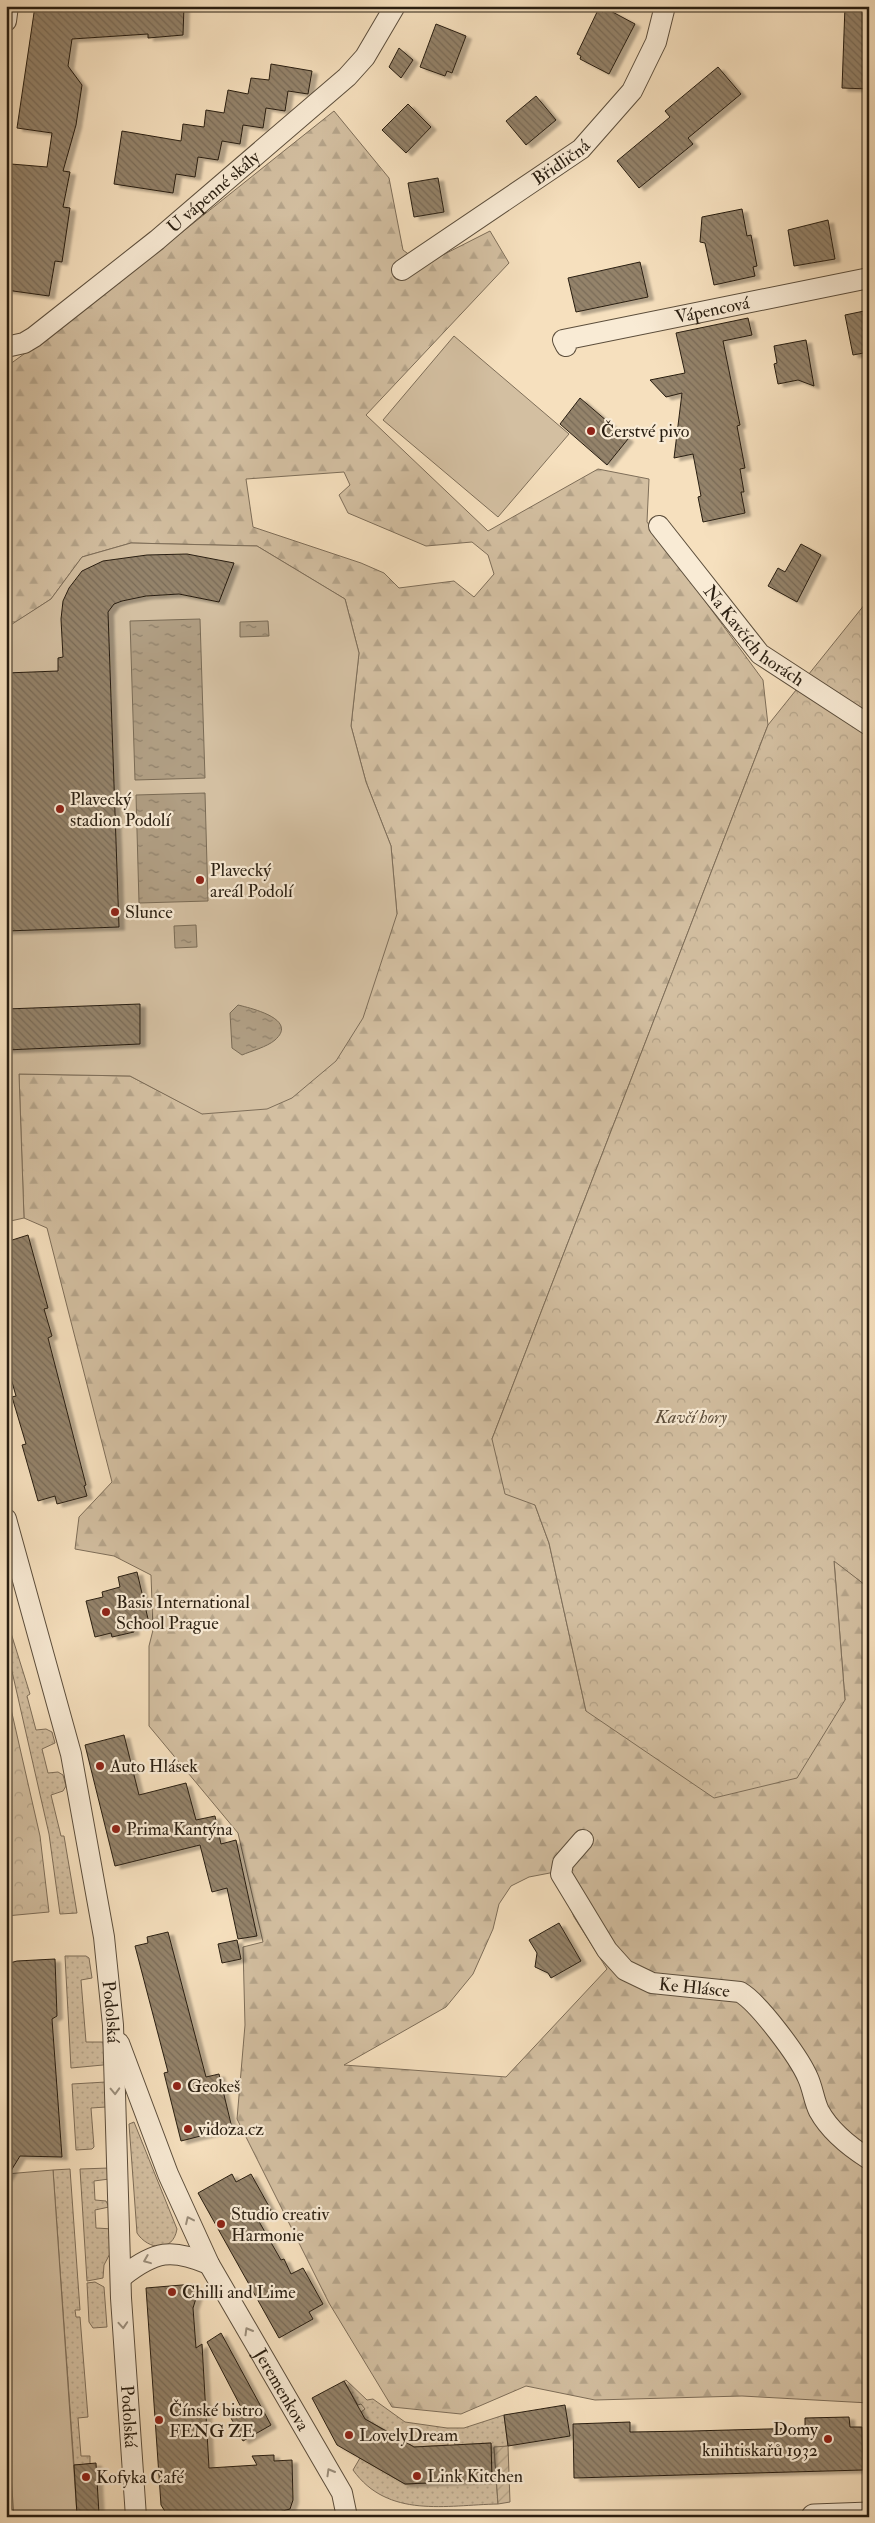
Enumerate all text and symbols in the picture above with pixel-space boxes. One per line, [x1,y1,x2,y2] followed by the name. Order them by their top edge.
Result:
[528,135,596,191] street label: Břidličná
[163,145,266,238] street label: U vápenné skály
[673,291,752,329] street label: Vápencová
[601,420,690,443] place label: Čerstvé pivo
[585,425,597,437] marker: Čerstvé pivo
[698,581,809,692] street label: Na Kavčích horách
[70,788,171,832] place label: Plavecký stadion Podolí
[54,803,66,815] marker: Plavecký stadion Podolí
[210,859,294,903] place label: Plavecký areál Podolí
[194,874,206,886] marker: Plavecký areál Podolí
[125,901,173,924] place label: Slunce
[109,906,121,918] marker: Slunce
[654,1406,728,1429] park label: Kavčí hory
[116,1591,250,1635] place label: Basis International School Prague
[100,1606,112,1618] marker: Basis International School Prague
[109,1755,198,1778] place label: Auto Hlásek
[94,1760,106,1772] marker: Auto Hlásek
[126,1818,233,1841] place label: Prima Kantýna
[110,1823,122,1835] marker: Prima Kantýna
[658,1973,732,2003] street label: Ke Hlásce
[97,1979,125,2044] street label: Podolská
[187,2075,240,2098] place label: Geokeš
[171,2080,183,2092] marker: Geokeš
[110,2087,121,2095] one-way arrow
[197,2118,264,2141] place label: vidoza.cz
[182,2123,194,2135] marker: vidoza.cz
[231,2203,330,2247] place label: Studio creativ Harmonie
[185,2216,195,2225] one-way arrow
[215,2218,227,2230] marker: Studio creativ Harmonie
[143,2254,152,2264] one-way arrow
[182,2281,296,2304] place label: Chilli and Lime
[166,2286,178,2298] marker: Chilli and Lime
[118,2321,129,2329] one-way arrow
[245,2328,255,2337] one-way arrow
[248,2344,315,2436] street label: Jeremenkova
[115,2384,142,2449] street label: Podolská
[169,2399,263,2443] place label: Čínské bistro FENG ZE
[153,2414,165,2426] marker: Čínské bistro FENG ZE
[702,2418,819,2462] place label: Domy knihtiskařů 1932
[359,2424,458,2447] place label: LovelyDream
[343,2429,355,2441] marker: LovelyDream
[822,2433,834,2445] marker: Domy knihtiskařů 1932
[427,2465,523,2488] place label: Link Kitchen
[96,2466,185,2489] place label: Kofyka Café
[326,2468,336,2477] one-way arrow
[411,2470,423,2482] marker: Link Kitchen
[80,2471,92,2483] marker: Kofyka Café

